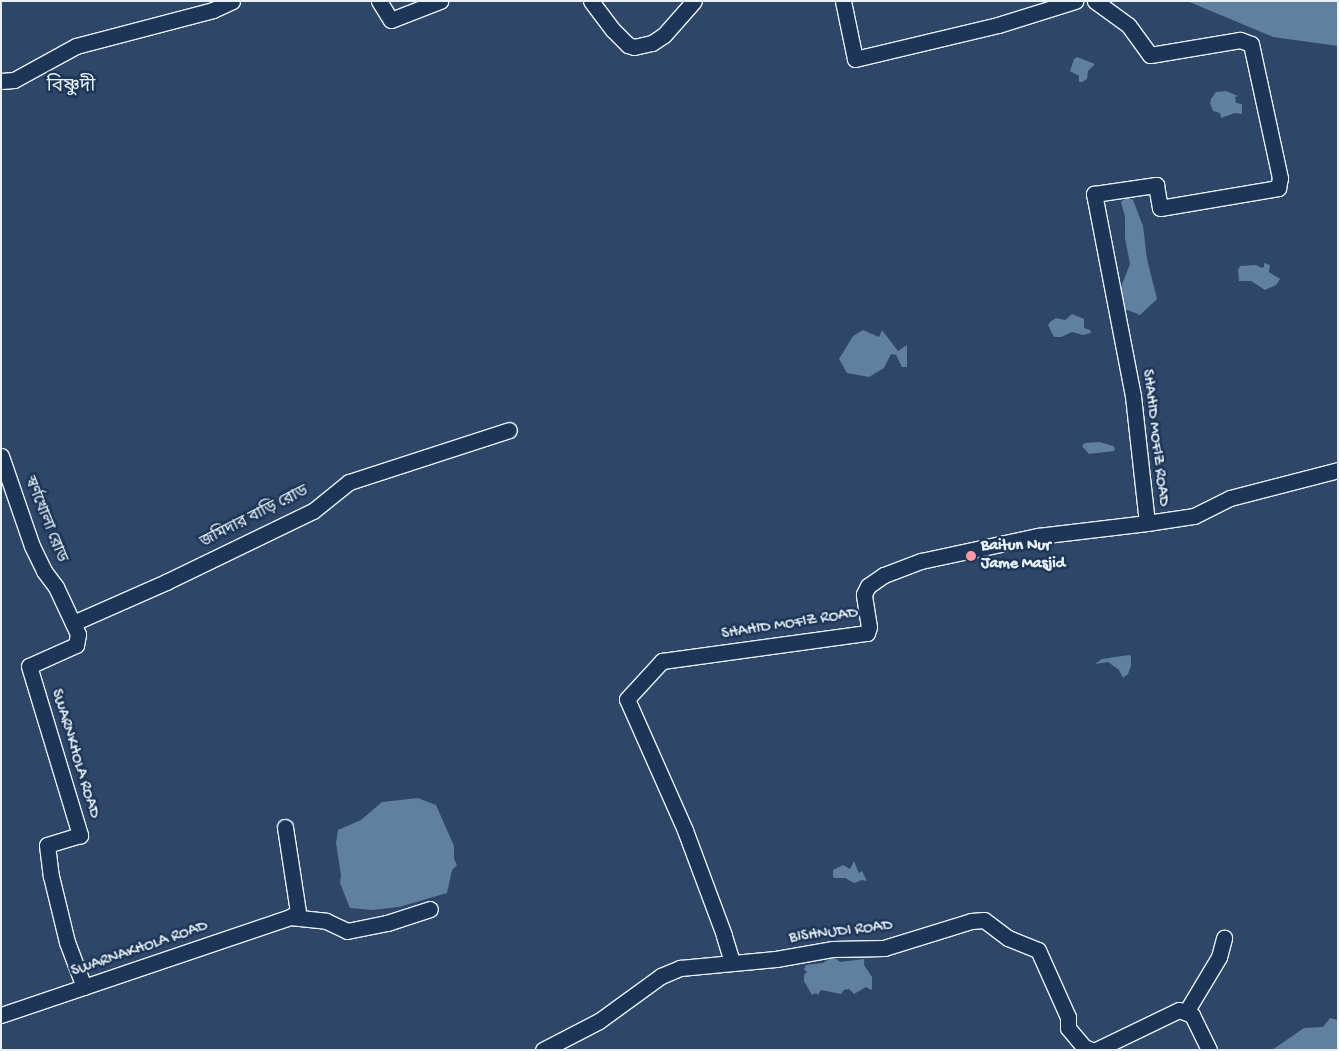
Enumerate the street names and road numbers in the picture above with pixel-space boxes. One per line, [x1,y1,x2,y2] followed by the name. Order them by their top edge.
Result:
[1136,368,1172,508] street label: SHAHID MOFIZ ROAD
[18,474,70,566] street label: স্বর্ণখোলা রোড
[198,483,312,553] street label: জমিদার বাড়ি রোড
[720,605,860,645] street label: SHAHID MOFIZ ROAD
[45,687,103,821] street label: SWARNKHOLA ROAD
[788,917,894,949] street label: BISHNUDI ROAD
[69,918,211,982] street label: SWARNAKHOLA ROAD

